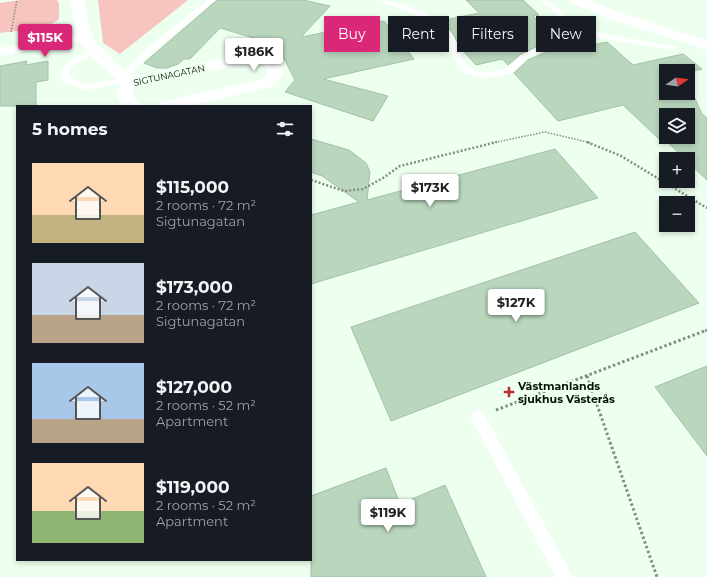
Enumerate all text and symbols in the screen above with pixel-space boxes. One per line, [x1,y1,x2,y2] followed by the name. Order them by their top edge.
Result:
[324,16,380,52] chip: Buy
[388,16,449,52] chip: Rent
[457,16,528,52] chip: Filters
[536,16,596,52] chip: New
[17,24,73,58] pin: $115K
[27,29,63,45] text: $115K
[226,38,282,72] pin: $186K
[234,43,274,59] text: $186K
[132,62,206,88] street label: SIGTUNAGATAN
[659,64,695,100] north arrow
[659,64,695,232] map controls
[659,108,695,144] button: layers
[274,118,296,140] icon: filters
[32,119,108,139] text: 5 homes
[659,152,695,188] button: +
[402,174,458,208] pin: $173K
[156,177,229,197] text: $115,000
[64,179,112,227] icon: home
[411,179,449,195] text: $173K
[659,196,695,232] button: −
[156,197,256,213] text: 2 rooms · 72 m²
[156,213,245,229] text: Sigtunagatan
[156,277,233,297] text: $173,000
[64,279,112,327] icon: home
[488,289,544,323] pin: $127K
[497,294,535,310] text: $127K
[156,297,256,313] text: 2 rooms · 72 m²
[156,313,245,329] text: Sigtunagatan
[156,377,232,397] text: $127,000
[64,379,112,427] icon: home
[517,379,615,406] place label: Västmanlands sjukhus Västerås
[503,386,515,398] marker: Västmanlands sjukhus Västerås
[156,397,256,413] text: 2 rooms · 52 m²
[156,413,228,429] text: Apartment
[156,477,229,497] text: $119,000
[64,479,112,527] icon: home
[156,497,256,513] text: 2 rooms · 52 m²
[360,499,416,533] pin: $119K
[370,504,406,520] text: $119K
[156,513,228,529] text: Apartment

